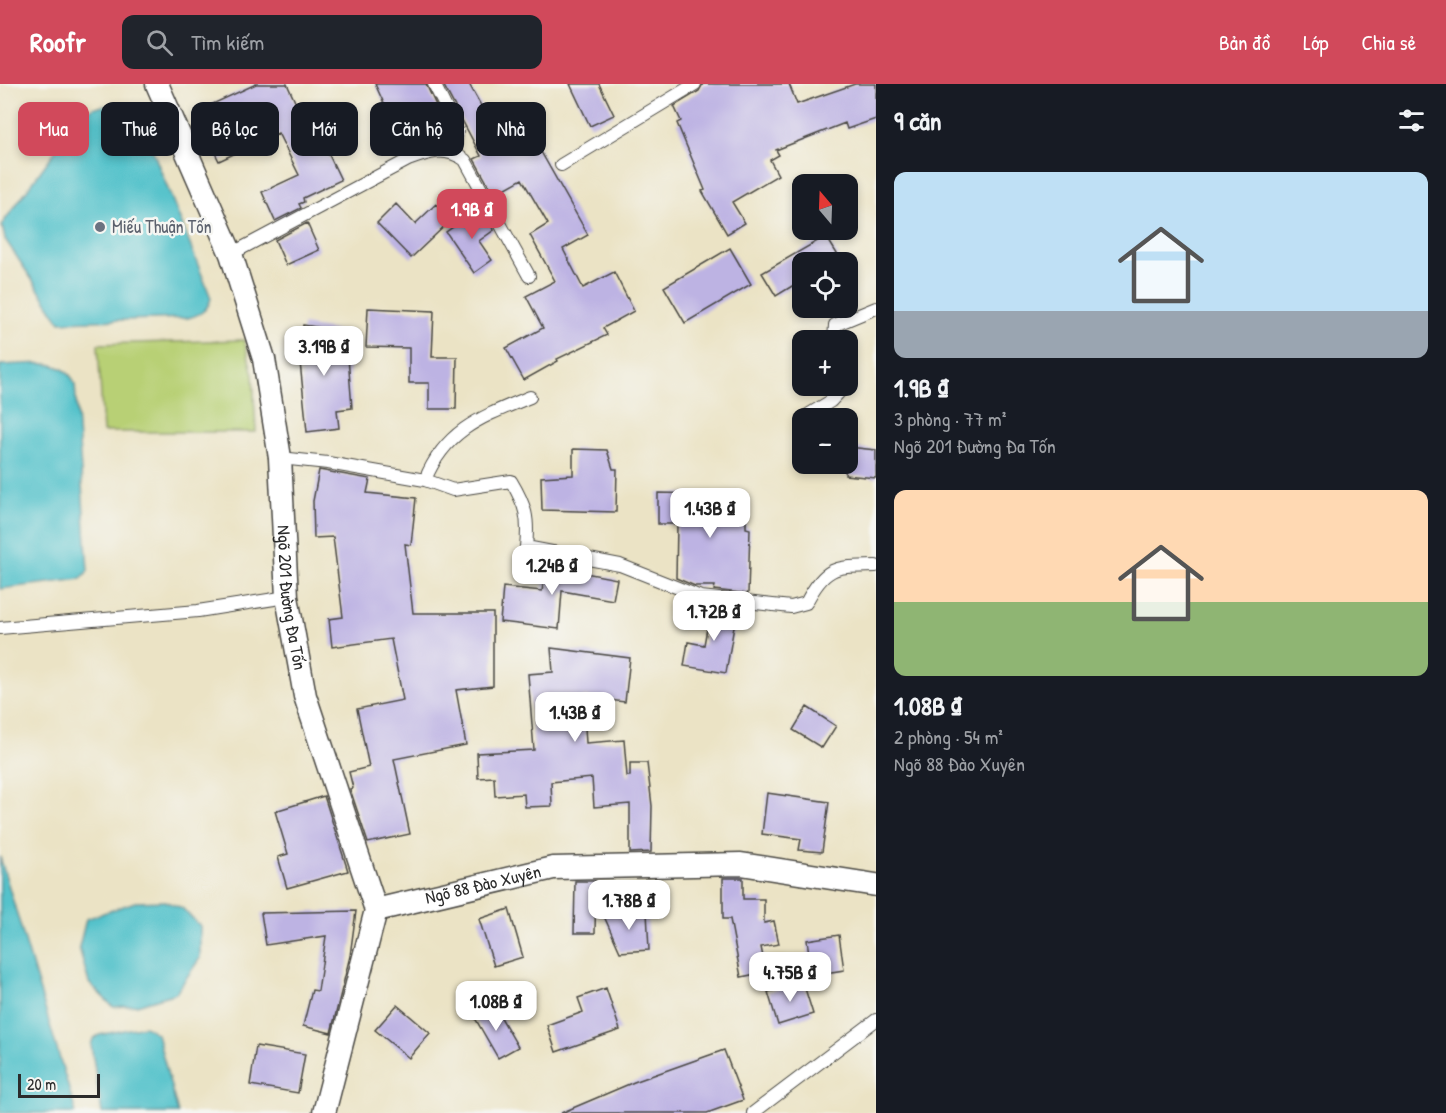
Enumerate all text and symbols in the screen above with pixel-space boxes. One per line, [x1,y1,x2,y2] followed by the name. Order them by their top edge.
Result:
[122,15,542,69] search box
[30,23,86,61] text: Roofr
[143,26,176,59] icon: search
[191,27,264,57] text: Tìm kiếm
[1219,28,1270,57] text: Bản đồ
[1303,28,1328,57] text: Lớp
[1361,28,1416,57] text: Chia sẻ
[18,102,89,156] chip: Mua
[101,102,179,156] chip: Thuê
[191,102,279,156] chip: Bộ lọc
[291,102,358,156] chip: Mới
[370,102,464,156] chip: Căn hộ
[476,102,546,156] chip: Nhà
[894,103,942,138] text: 9 căn
[1395,104,1428,137] icon: filters
[792,174,858,240] north arrow
[792,174,858,474] map controls
[423,189,521,240] pin: 1.9B ₫
[451,195,493,222] text: 1.9B ₫
[1107,211,1215,319] icon: home
[112,214,212,239] place label: Miếu Thuận Tốn
[93,220,107,234] marker: Miếu Thuận Tốn
[792,252,858,318] button: locate
[269,326,379,377] pin: 3.19B ₫
[792,330,858,396] button: +
[298,332,350,359] text: 3.19B ₫
[894,370,949,405] text: 1.9B ₫
[894,405,1006,432] text: 3 phòng · 77 m²
[792,408,858,474] button: −
[894,432,1056,459] text: Ngõ 201 Đường Đa Tốn
[655,488,765,539] pin: 1.43B ₫
[684,494,736,521] text: 1.43B ₫
[271,525,313,672] street label: Ngõ 201 Đường Đa Tốn
[1107,529,1215,637] icon: home
[497,545,607,596] pin: 1.24B ₫
[526,551,578,578] text: 1.24B ₫
[659,591,769,642] pin: 1.72B ₫
[687,597,741,624] text: 1.72B ₫
[894,688,963,723] text: 1.08B ₫
[520,692,630,743] pin: 1.43B ₫
[549,698,601,725] text: 1.43B ₫
[894,723,1003,750] text: 2 phòng · 54 m²
[894,750,1025,777] text: Ngõ 88 Đào Xuyên
[423,858,543,910] street label: Ngõ 88 Đào Xuyên
[574,880,684,931] pin: 1.78B ₫
[602,886,656,913] text: 1.78B ₫
[735,952,845,1003] pin: 4.75B ₫
[763,958,817,985] text: 4.75B ₫
[441,981,551,1032] pin: 1.08B ₫
[470,987,522,1014] text: 1.08B ₫
[18,1071,100,1098] scale bar
[27,1073,56,1095] text: 20 m

